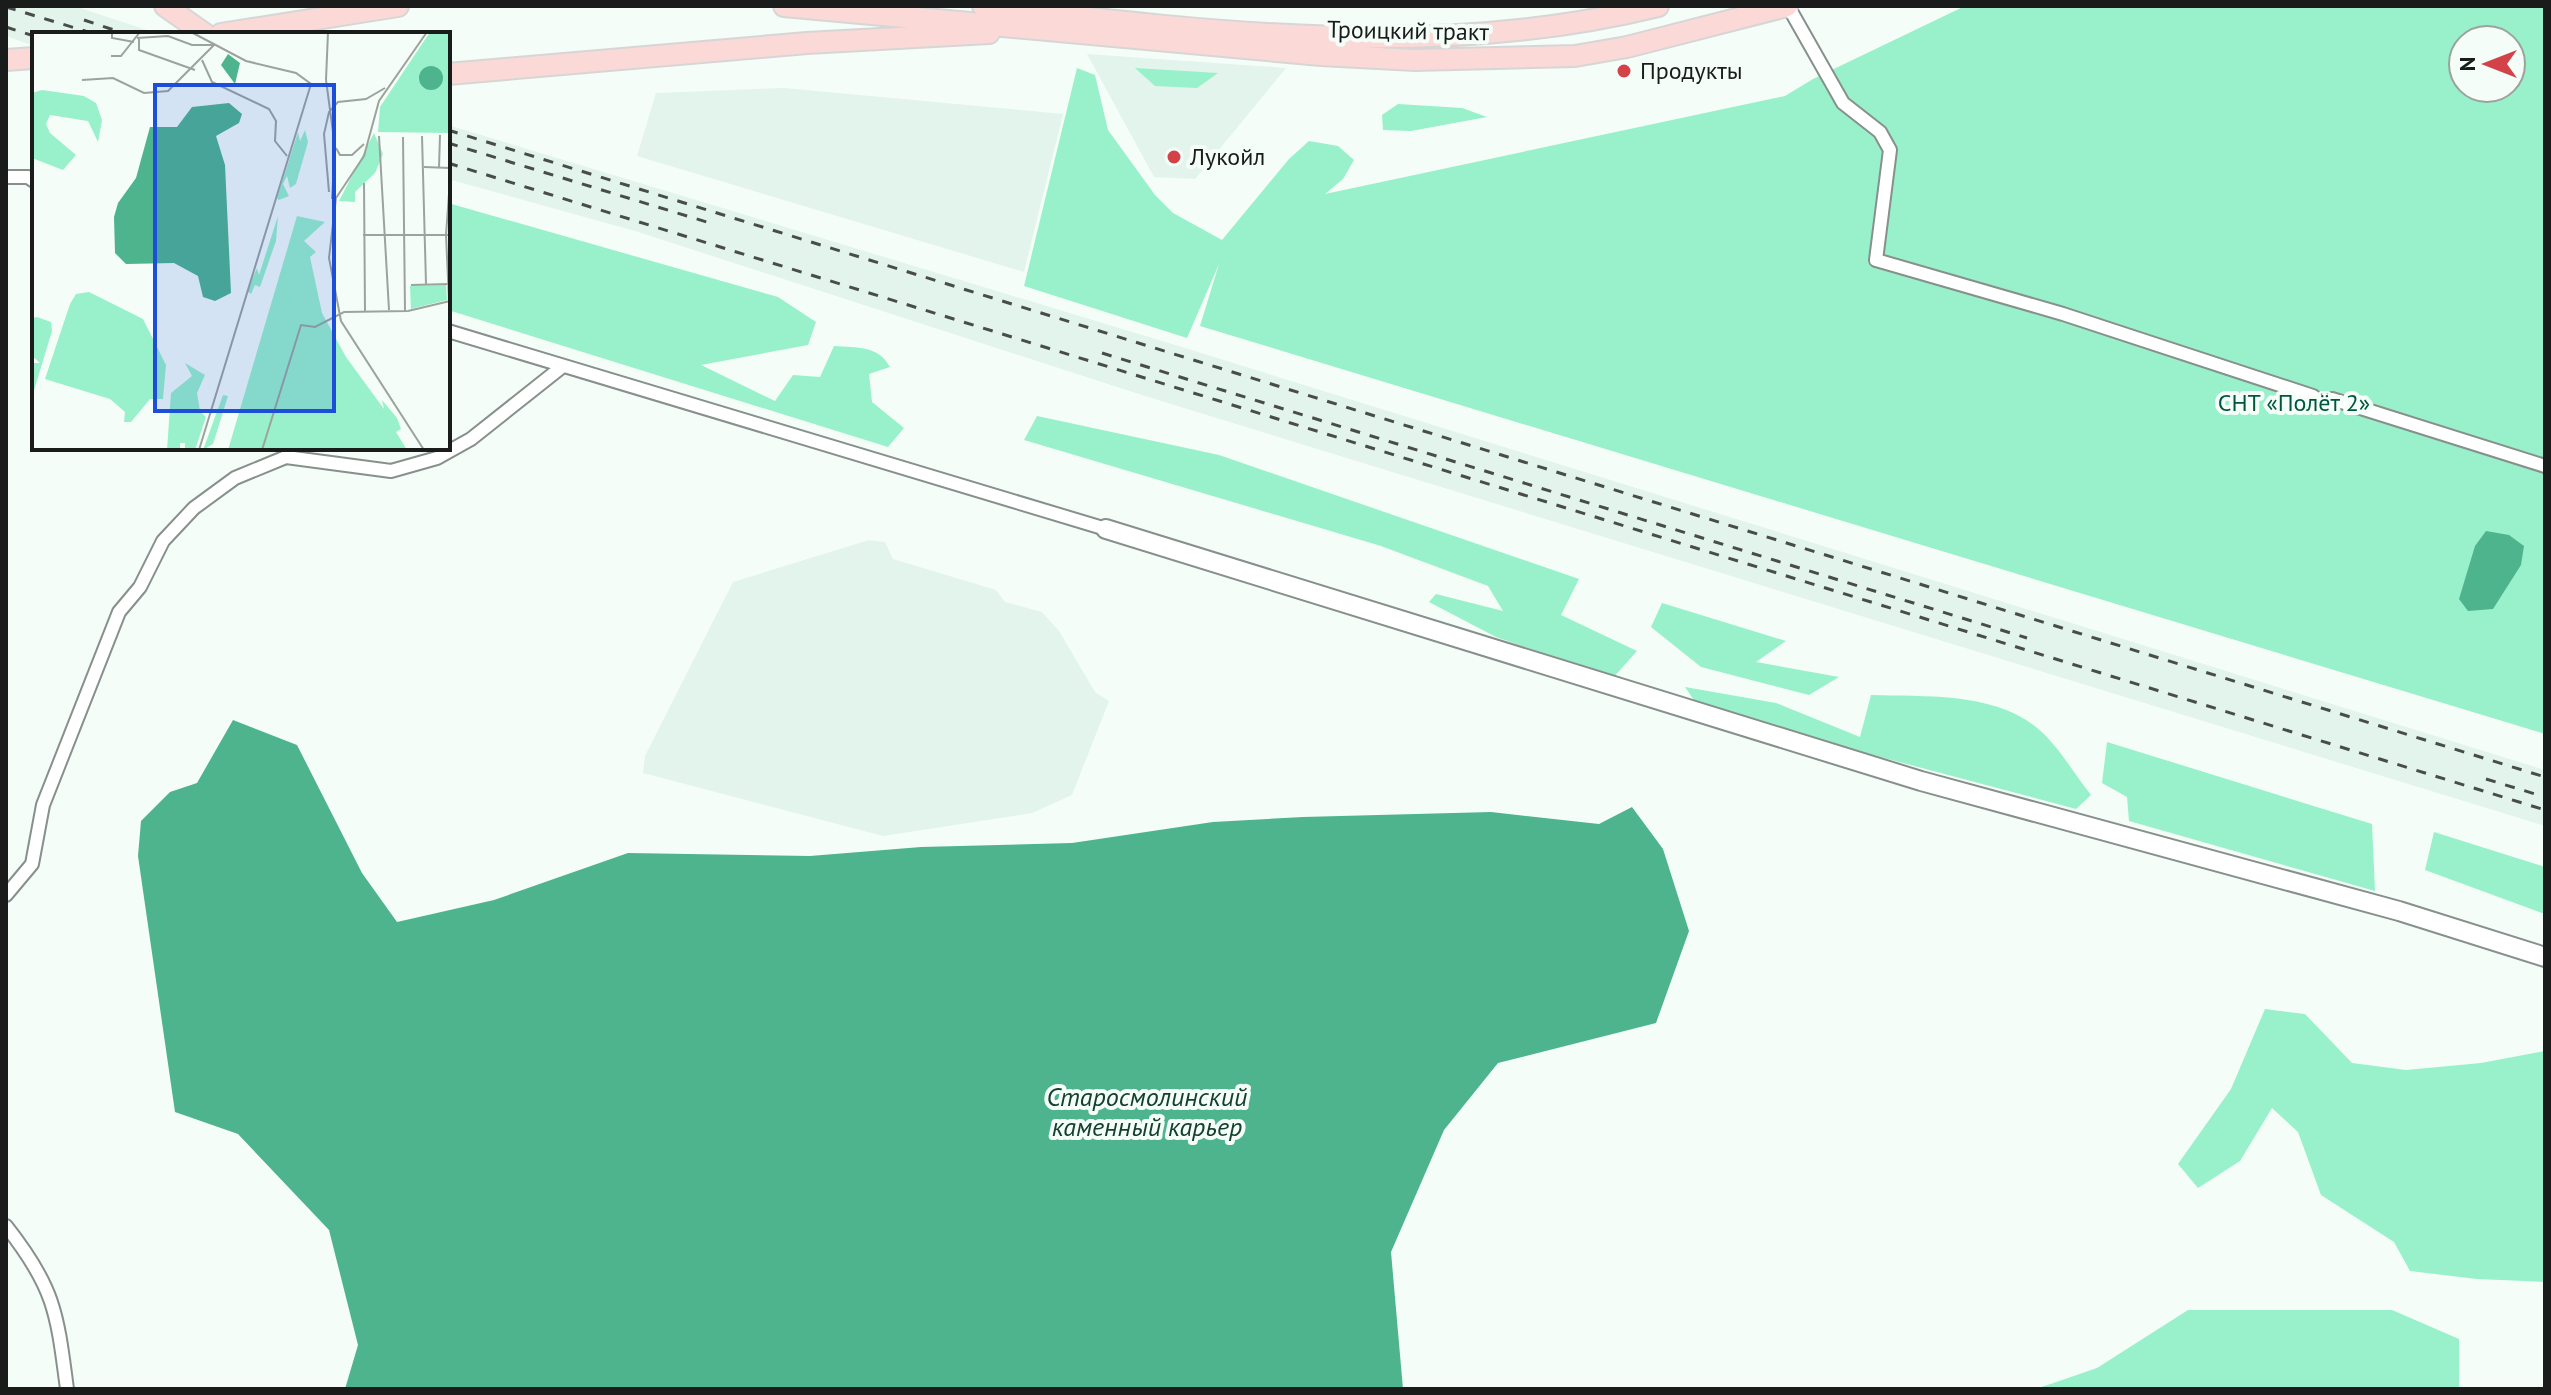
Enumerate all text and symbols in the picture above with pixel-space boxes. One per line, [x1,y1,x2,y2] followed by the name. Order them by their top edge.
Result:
[1327,14,1490,47] street label: Троицкий тракт
[2447,24,2527,104] north arrow
[32,32,450,450] inset map
[1640,55,1743,86] place label: Продукты
[2453,57,2481,71] text: N
[1615,62,1633,80] marker: Продукты
[1189,141,1265,172] place label: Лукойл
[1165,148,1183,166] marker: Лукойл
[2218,387,2370,418] park label: СНТ «Полёт 2»
[1047,1080,1247,1143] water label: Старосмолинский каменный карьер

